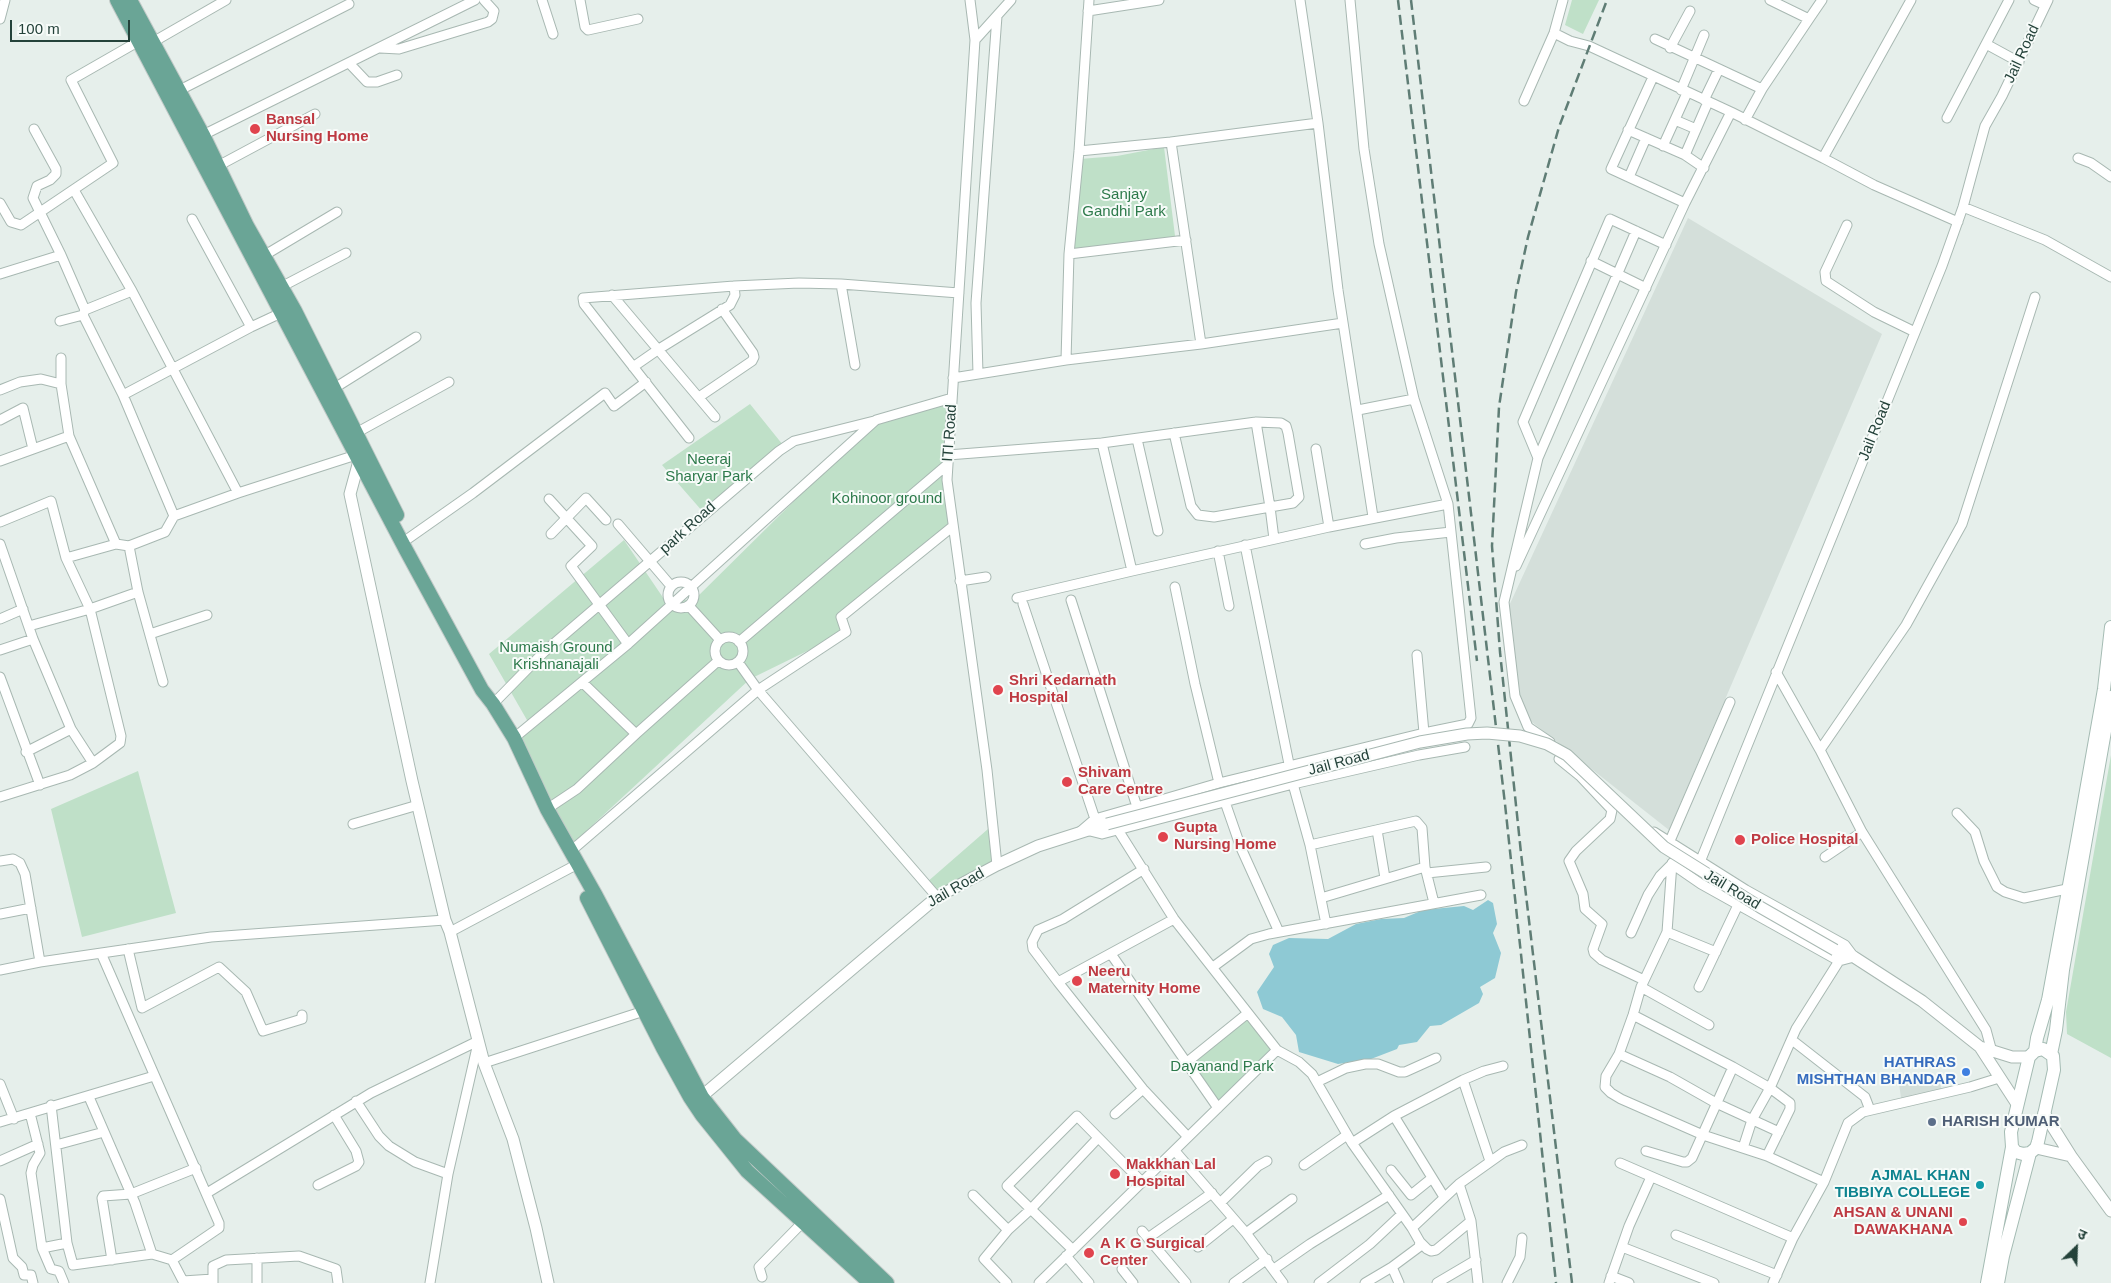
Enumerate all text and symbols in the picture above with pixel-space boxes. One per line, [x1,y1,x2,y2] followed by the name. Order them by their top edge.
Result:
[12,10,132,42] scale bar
[18,20,60,37] text: 100 m
[2001,22,2043,86] street label: Jail Road
[266,111,369,146] place label: Bansal Nursing Home
[248,122,262,136] marker: Bansal Nursing Home
[1082,186,1166,221] park label: Sanjay Gandhi Park
[1855,399,1895,463] street label: Jail Road
[939,404,961,462] street label: ITI Road
[665,451,753,486] park label: Neeraj Sharyar Park
[832,490,942,508] park label: Kohinoor ground
[656,498,720,558] street label: park Road
[499,639,613,674] park label: Numaish Ground Krishnanajali
[1009,672,1117,707] place label: Shri Kedarnath Hospital
[991,683,1005,697] marker: Shri Kedarnath Hospital
[1306,746,1372,780] street label: Jail Road
[1078,764,1163,799] place label: Shivam Care Centre
[1060,775,1074,789] marker: Shivam Care Centre
[1174,819,1277,854] place label: Gupta Nursing Home
[1156,830,1170,844] marker: Gupta Nursing Home
[1751,831,1859,849] place label: Police Hospital
[1733,833,1747,847] marker: Police Hospital
[924,865,988,911] street label: Jail Road
[1701,866,1763,914] street label: Jail Road
[1088,963,1201,998] place label: Neeru Maternity Home
[1070,974,1084,988] marker: Neeru Maternity Home
[1797,1054,1956,1089] place label: HATHRAS MISHTHAN BHANDAR
[1170,1058,1274,1076] park label: Dayanand Park
[1960,1066,1972,1078] marker: HATHRAS MISHTHAN BHANDAR
[1942,1113,2059,1131] place label: HARISH KUMAR
[1926,1116,1938,1128] marker: HARISH KUMAR
[1126,1156,1216,1191] place label: Makkhan Lal Hospital
[1108,1167,1122,1181] marker: Makkhan Lal Hospital
[1835,1167,1970,1202] place label: AJMAL KHAN TIBBIYA COLLEGE
[1974,1179,1986,1191] marker: AJMAL KHAN TIBBIYA COLLEGE
[1833,1204,1953,1239] place label: AHSAN & UNANI DAWAKHANA
[1957,1216,1969,1228] marker: AHSAN & UNANI DAWAKHANA
[2051,1223,2101,1273] north arrow
[2075,1225,2089,1243] text: उ
[1100,1235,1205,1270] place label: A K G Surgical Center
[1082,1246,1096,1260] marker: A K G Surgical Center

